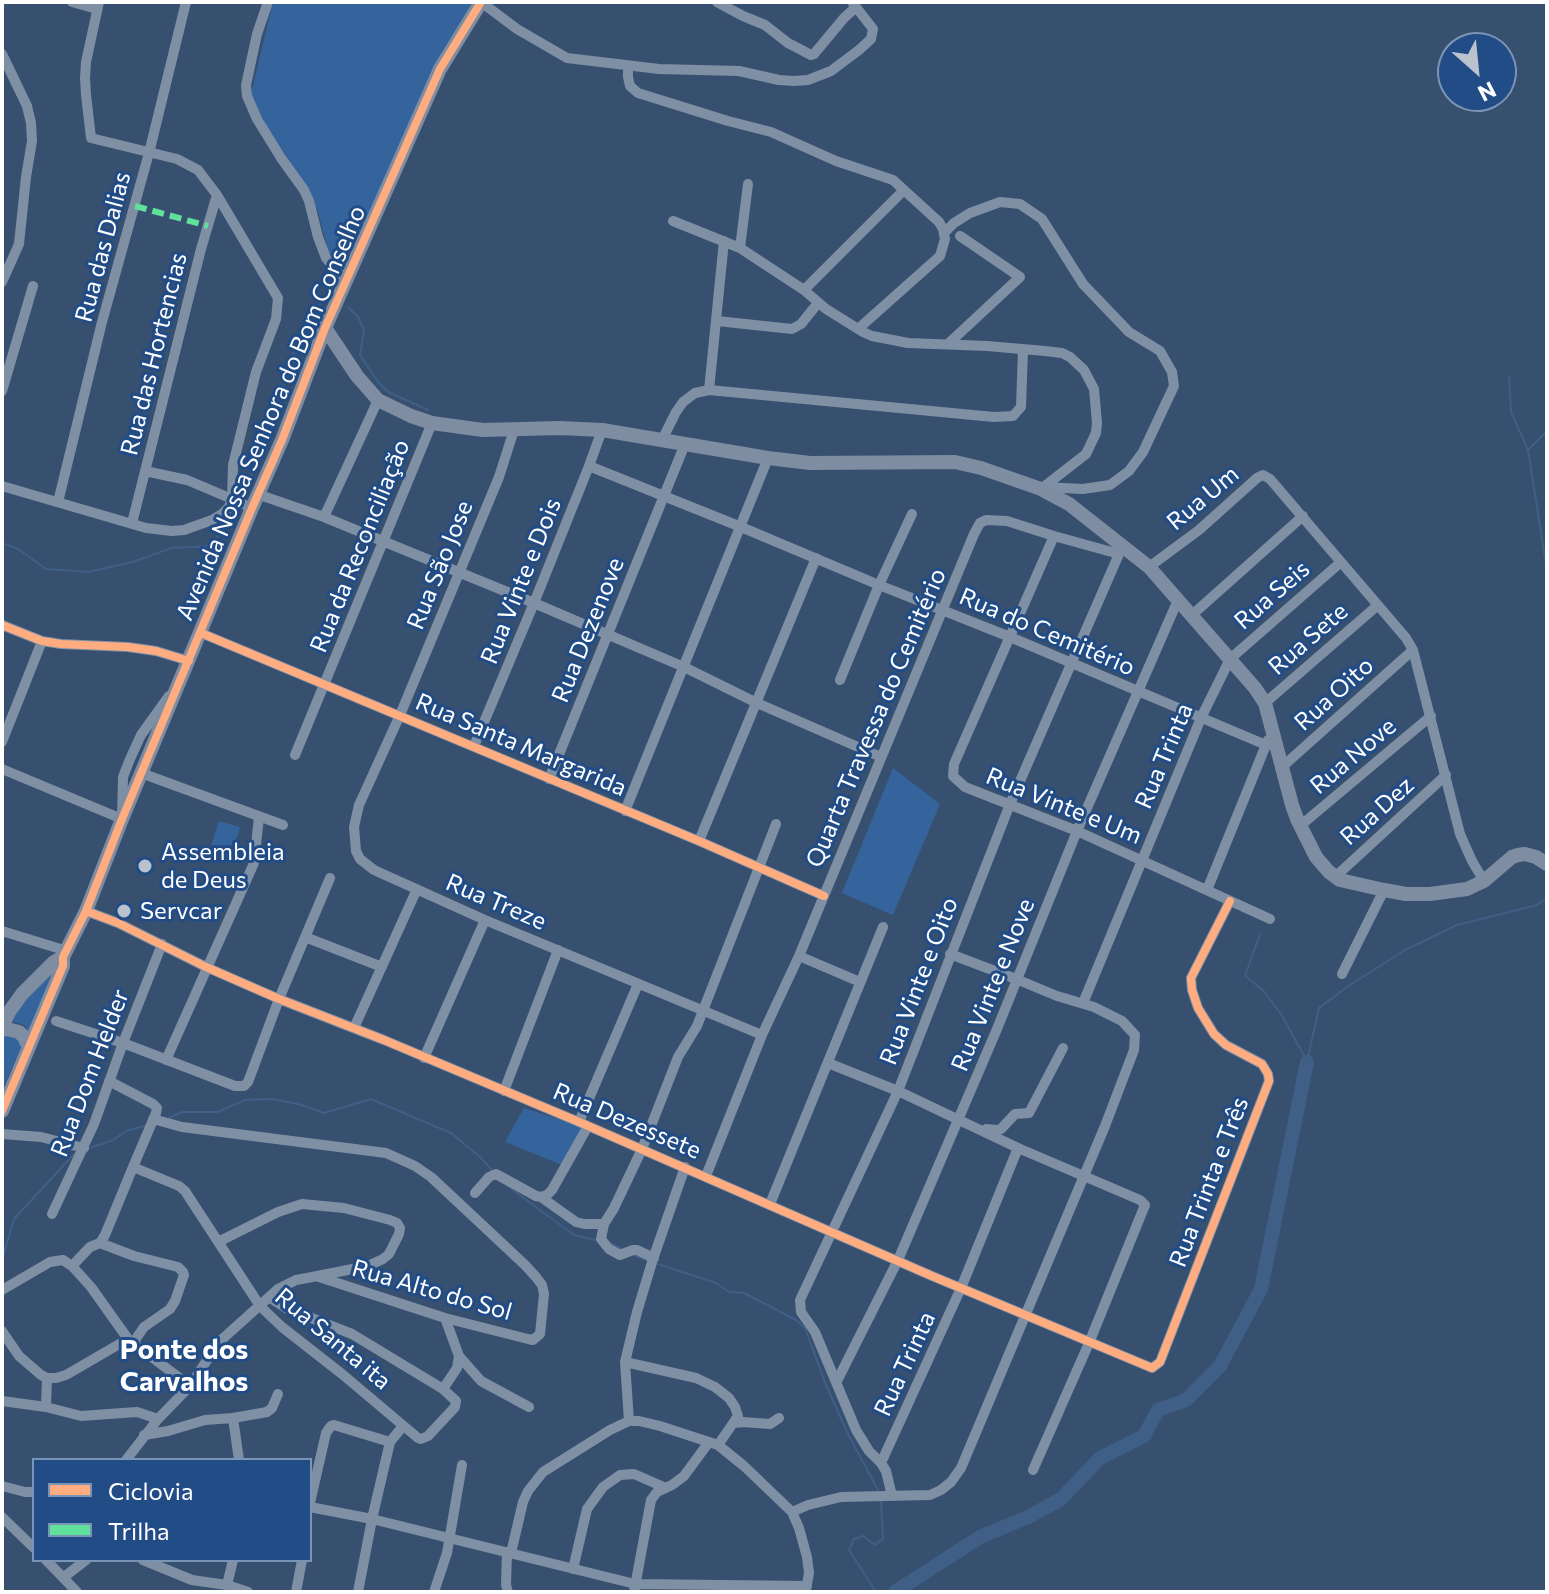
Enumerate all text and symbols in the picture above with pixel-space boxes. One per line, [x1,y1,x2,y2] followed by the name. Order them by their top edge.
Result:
[1437,32,1517,112] north arrow
[1474,76,1501,108] text: N
[69,169,137,325] street label: Rua das Dalias
[170,201,372,625] street label: Avenida Nossa Senhora do Bom Conselho
[115,250,193,458] street label: Rua das Hortencias
[304,435,416,657] street label: Rua da Reconciliação
[1161,460,1245,536] street label: Rua Um
[475,494,567,668] street label: Rua Vinte e Dois
[401,496,479,634] street label: Rua São Jose
[546,553,630,707] street label: Rua Dezenove
[1228,555,1316,635] street label: Rua Seis
[800,564,952,872] street label: Quarta Travessa do Cemitério
[955,582,1139,682] street label: Rua do Cemitério
[1263,597,1353,681] street label: Rua Sete
[1289,651,1379,737] street label: Rua Oito
[411,688,631,802] street label: Rua Santa Margarida
[1129,699,1199,813] street label: Rua Trinta
[1304,712,1402,800] street label: Rua Nove
[982,762,1146,850] street label: Rua Vinte e Um
[1334,771,1420,851] street label: Rua Dez
[161,838,285,894] place label: Assembleia de Deus
[136,857,154,875] marker: Assembleia de Deus
[441,868,551,936] street label: Rua Treze
[874,893,964,1069] street label: Rua Vinte e Oito
[945,894,1041,1076] street label: Rua Vinte e Nove
[140,897,222,925] place label: Servcar
[115,902,133,920] marker: Servcar
[45,985,135,1161] street label: Rua Dom Helder
[549,1077,705,1165] street label: Rua Dezessete
[1163,1093,1255,1271] street label: Rua Trinta e Três
[349,1253,515,1327] street label: Rua Alto do Sol
[269,1282,397,1396] street label: Rua Santa ita
[868,1307,942,1421] street label: Rua Trinta
[120,1333,248,1399] district label: Ponte dos Carvalhos
[32,1458,312,1562] legend
[108,1476,194,1505] text: Ciclovia
[108,1516,170,1545] text: Trilha

